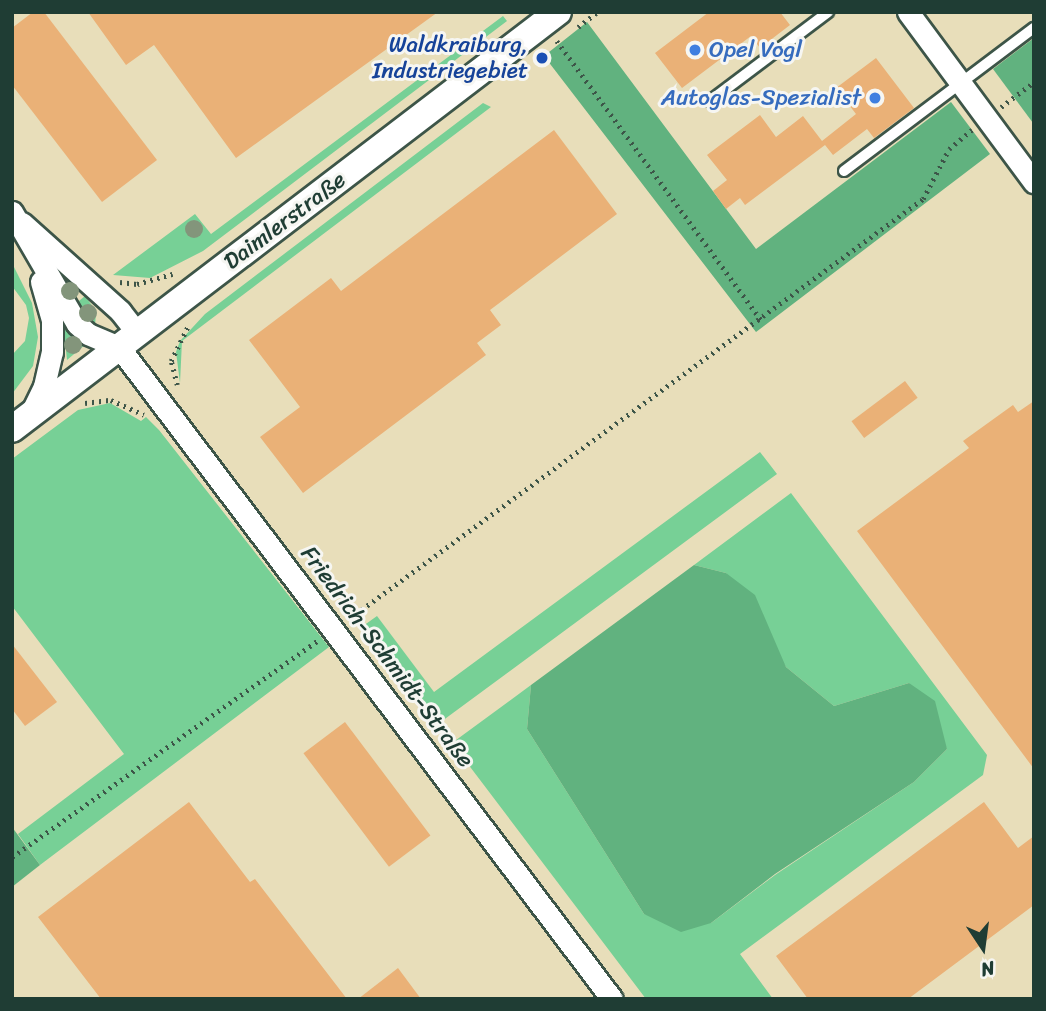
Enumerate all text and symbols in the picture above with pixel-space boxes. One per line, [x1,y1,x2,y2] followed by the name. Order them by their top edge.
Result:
[372,31,528,85] place label: Waldkraiburg, Industriegebiet
[709,36,802,64] place label: Opel Vogl
[687,42,703,58] marker: Opel Vogl
[534,50,550,66] marker: Waldkraiburg, Industriegebiet
[661,84,861,112] place label: Autoglas-Spezialist
[867,90,883,106] marker: Autoglas-Spezialist
[219,166,351,276] street label: Daimlerstraße
[295,541,479,773] street label: Friedrich-Schmidt-Straße
[948,913,1018,983] north arrow
[978,951,998,987] text: N

